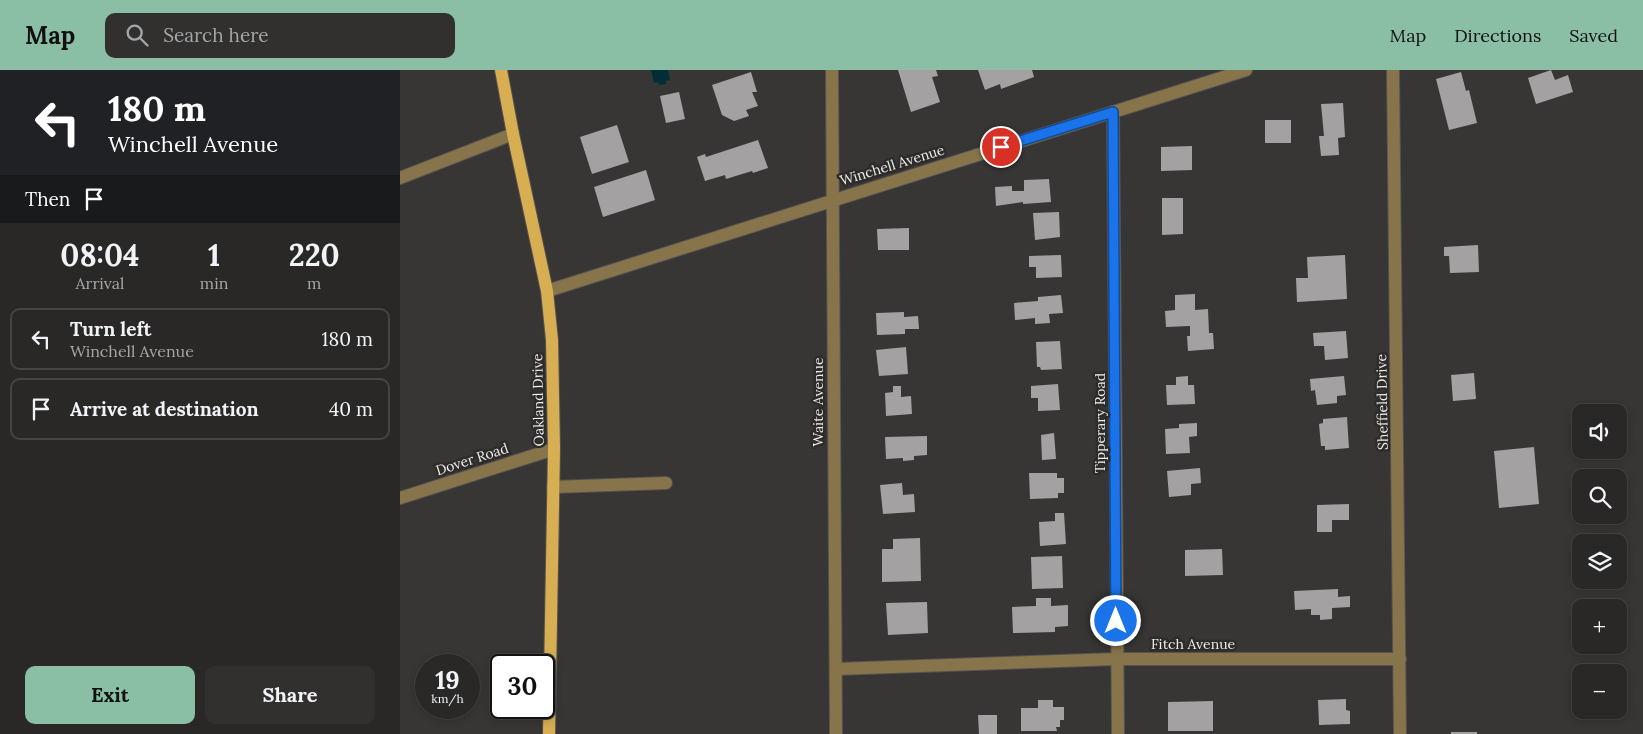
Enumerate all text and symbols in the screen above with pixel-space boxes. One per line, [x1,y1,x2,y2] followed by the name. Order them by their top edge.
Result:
[105,13,455,58] search box
[25,20,75,51] text: Map
[123,21,151,49] icon: search
[163,23,269,47] text: Search here
[1390,24,1426,47] text: Map
[1454,24,1541,47] text: Directions
[1569,24,1618,47] text: Saved
[108,86,206,131] text: 180 m
[25,90,90,155] icon: left
[980,126,1022,168] pin
[108,130,278,158] text: Winchell Avenue
[987,133,1015,161] icon: arrive
[838,140,947,189] street label: Winchell Avenue
[80,185,108,213] icon: arrive
[25,187,70,211] text: Then
[60,236,140,274] text: 08:04
[208,236,220,274] text: 1
[289,236,340,274] text: 220
[75,273,124,293] text: Arrival
[200,273,228,293] text: min
[307,273,321,293] text: m
[70,317,151,341] text: Turn left
[27,325,55,353] icon: left
[322,327,373,351] text: 180 m
[70,341,194,361] text: Winchell Avenue
[528,353,548,446] street label: Oakland Drive
[1372,353,1392,450] street label: Sheffield Drive
[809,357,827,446] street label: Waite Avenue
[1091,373,1109,473] street label: Tipperary Road
[27,395,55,423] icon: arrive
[70,397,259,421] text: Arrive at destination
[329,397,373,421] text: 40 m
[1572,404,1627,719] map controls
[1572,404,1627,459] button: sound
[433,439,511,479] street label: Dover Road
[1572,469,1627,524] button: search
[1572,534,1627,589] button: layers
[1089,594,1141,646] position arrow
[1572,599,1627,654] button: +
[1151,635,1236,653] street label: Fitch Avenue
[490,654,555,719] speed limit sign: 30
[435,664,460,696] text: 19
[1572,664,1627,719] button: −
[25,666,195,724] button: Exit
[205,666,375,724] button: Share
[431,691,464,706] text: km/h

